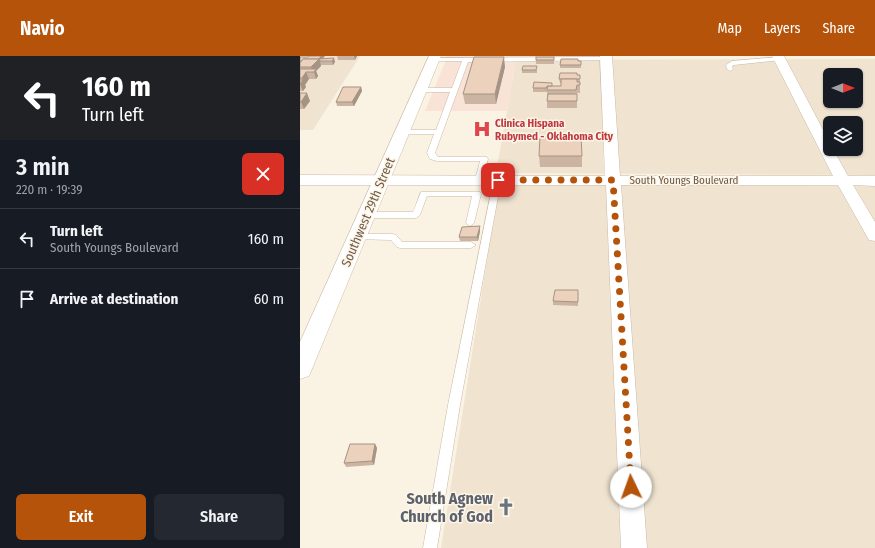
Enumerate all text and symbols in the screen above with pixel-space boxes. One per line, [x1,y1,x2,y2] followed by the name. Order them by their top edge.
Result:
[20,17,65,40] text: Navio
[718,20,742,37] text: Map
[764,20,800,37] text: Layers
[822,20,855,37] text: Share
[823,68,863,108] north arrow
[823,68,863,156] map controls
[82,70,151,103] text: 160 m
[16,72,68,124] icon: left
[82,104,144,126] text: Turn left
[823,116,863,156] button: layers
[495,117,614,143] place label: Clinica Hispana Rubymed - Oklahoma City
[472,119,492,139] hospital icon: Clinica Hispana Rubymed - Oklahoma City
[16,153,70,181] text: 3 min
[242,153,284,195] button: close
[338,155,398,269] street label: Southwest 29th Street
[481,163,515,197] pin
[487,169,509,191] icon: arrive
[630,174,738,187] street label: South Youngs Boulevard
[16,182,82,197] text: 220 m · 19:39
[50,222,103,240] text: Turn left
[16,228,38,250] icon: left
[248,230,284,248] text: 160 m
[50,240,179,255] text: South Youngs Boulevard
[16,288,38,310] icon: arrive
[50,290,178,308] text: Arrive at destination
[254,290,284,308] text: 60 m
[610,466,652,508] position arrow
[400,489,493,526] place label: South Agnew Church of God
[16,494,146,540] button: Exit
[154,494,284,540] button: Share
[496,497,516,517] church icon: South Agnew Church of God

